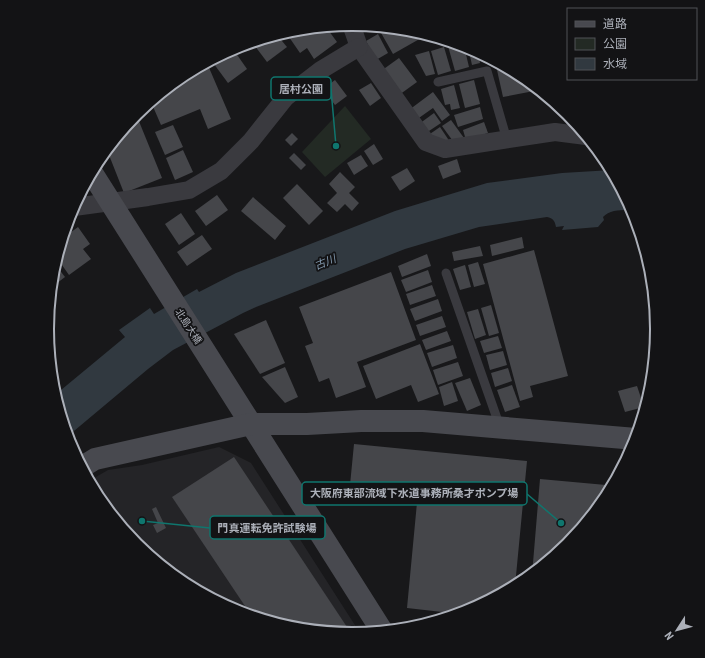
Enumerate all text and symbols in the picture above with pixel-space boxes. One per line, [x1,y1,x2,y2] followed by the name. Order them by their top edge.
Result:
[567,8,697,80] legend
[603,17,627,31] text: 道路
[603,37,627,51] text: 公園
[603,57,627,71] text: 水域
[271,77,331,100] callout: 居村公園
[279,83,323,96] text: 居村公園
[313,252,339,273] water label: 古川
[173,307,204,346] street label: 北島大橋
[302,482,527,505] callout: 大阪府東部流域下水道事務所桑才ポンプ場
[310,487,518,500] text: 大阪府東部流域下水道事務所桑才ポンプ場
[210,516,325,539] callout: 門真運転免許試験場
[218,522,317,535] text: 門真運転免許試験場
[657,610,697,650] north arrow
[662,629,677,642] text: N

